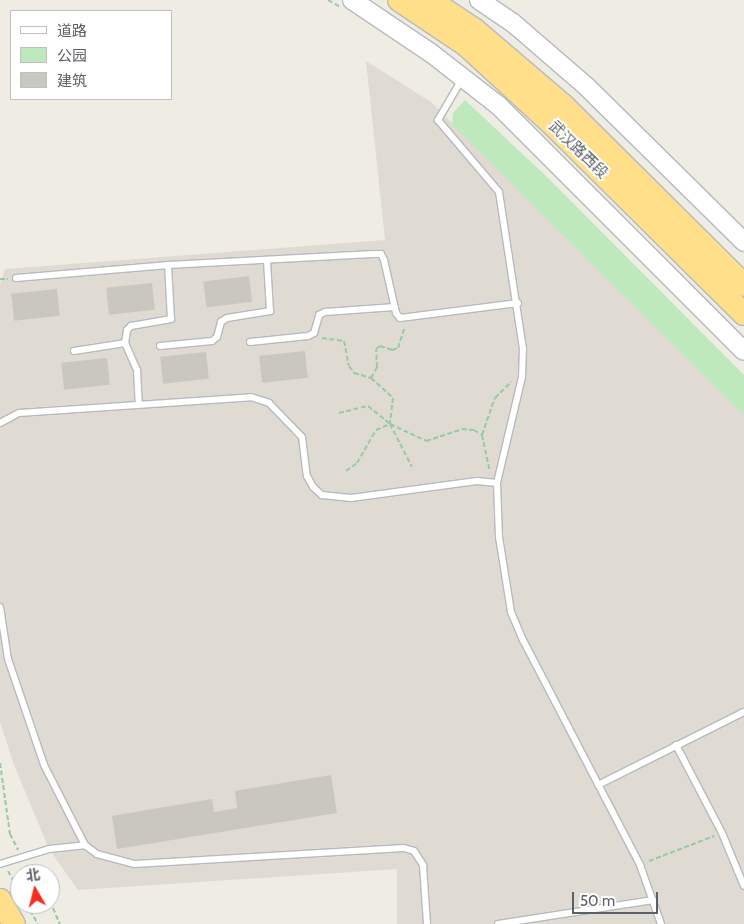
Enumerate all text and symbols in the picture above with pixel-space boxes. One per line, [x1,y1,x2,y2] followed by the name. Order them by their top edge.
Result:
[10,10,172,100] legend
[57,22,87,40] text: 道路
[57,47,87,65] text: 公园
[57,72,87,90] text: 建筑
[545,117,611,183] street label: 武汉路西段
[10,864,60,914] north arrow
[25,865,41,885] text: 北
[574,882,660,914] scale bar
[580,892,615,910] text: 50 m

